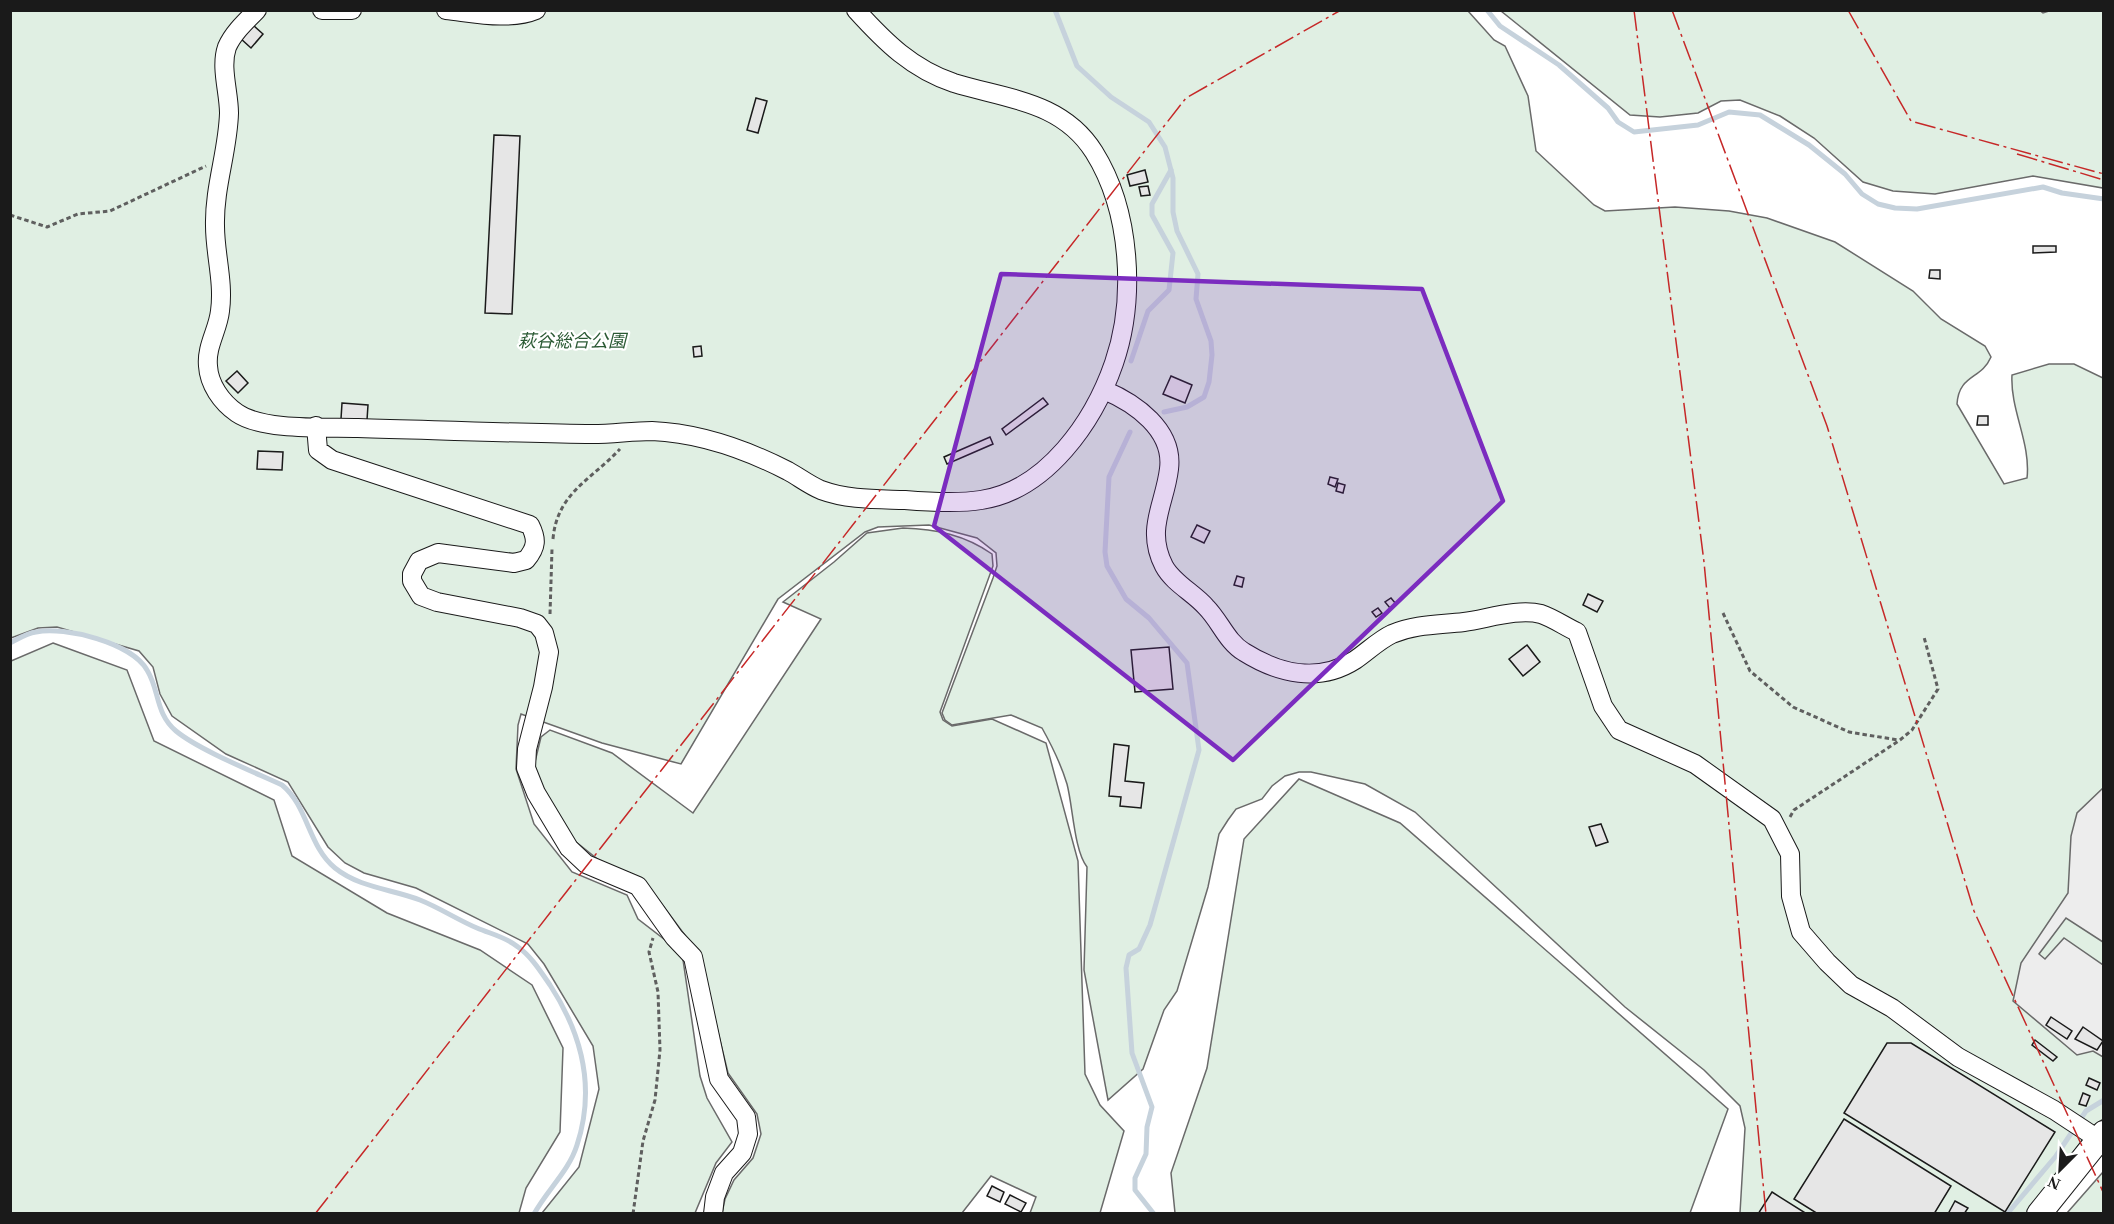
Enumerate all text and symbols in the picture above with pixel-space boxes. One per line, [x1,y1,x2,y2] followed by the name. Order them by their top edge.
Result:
[518,331,629,351] park label: 萩谷総合公園
[2030,1140,2090,1200] north arrow
[2045,1173,2063,1193] text: N

